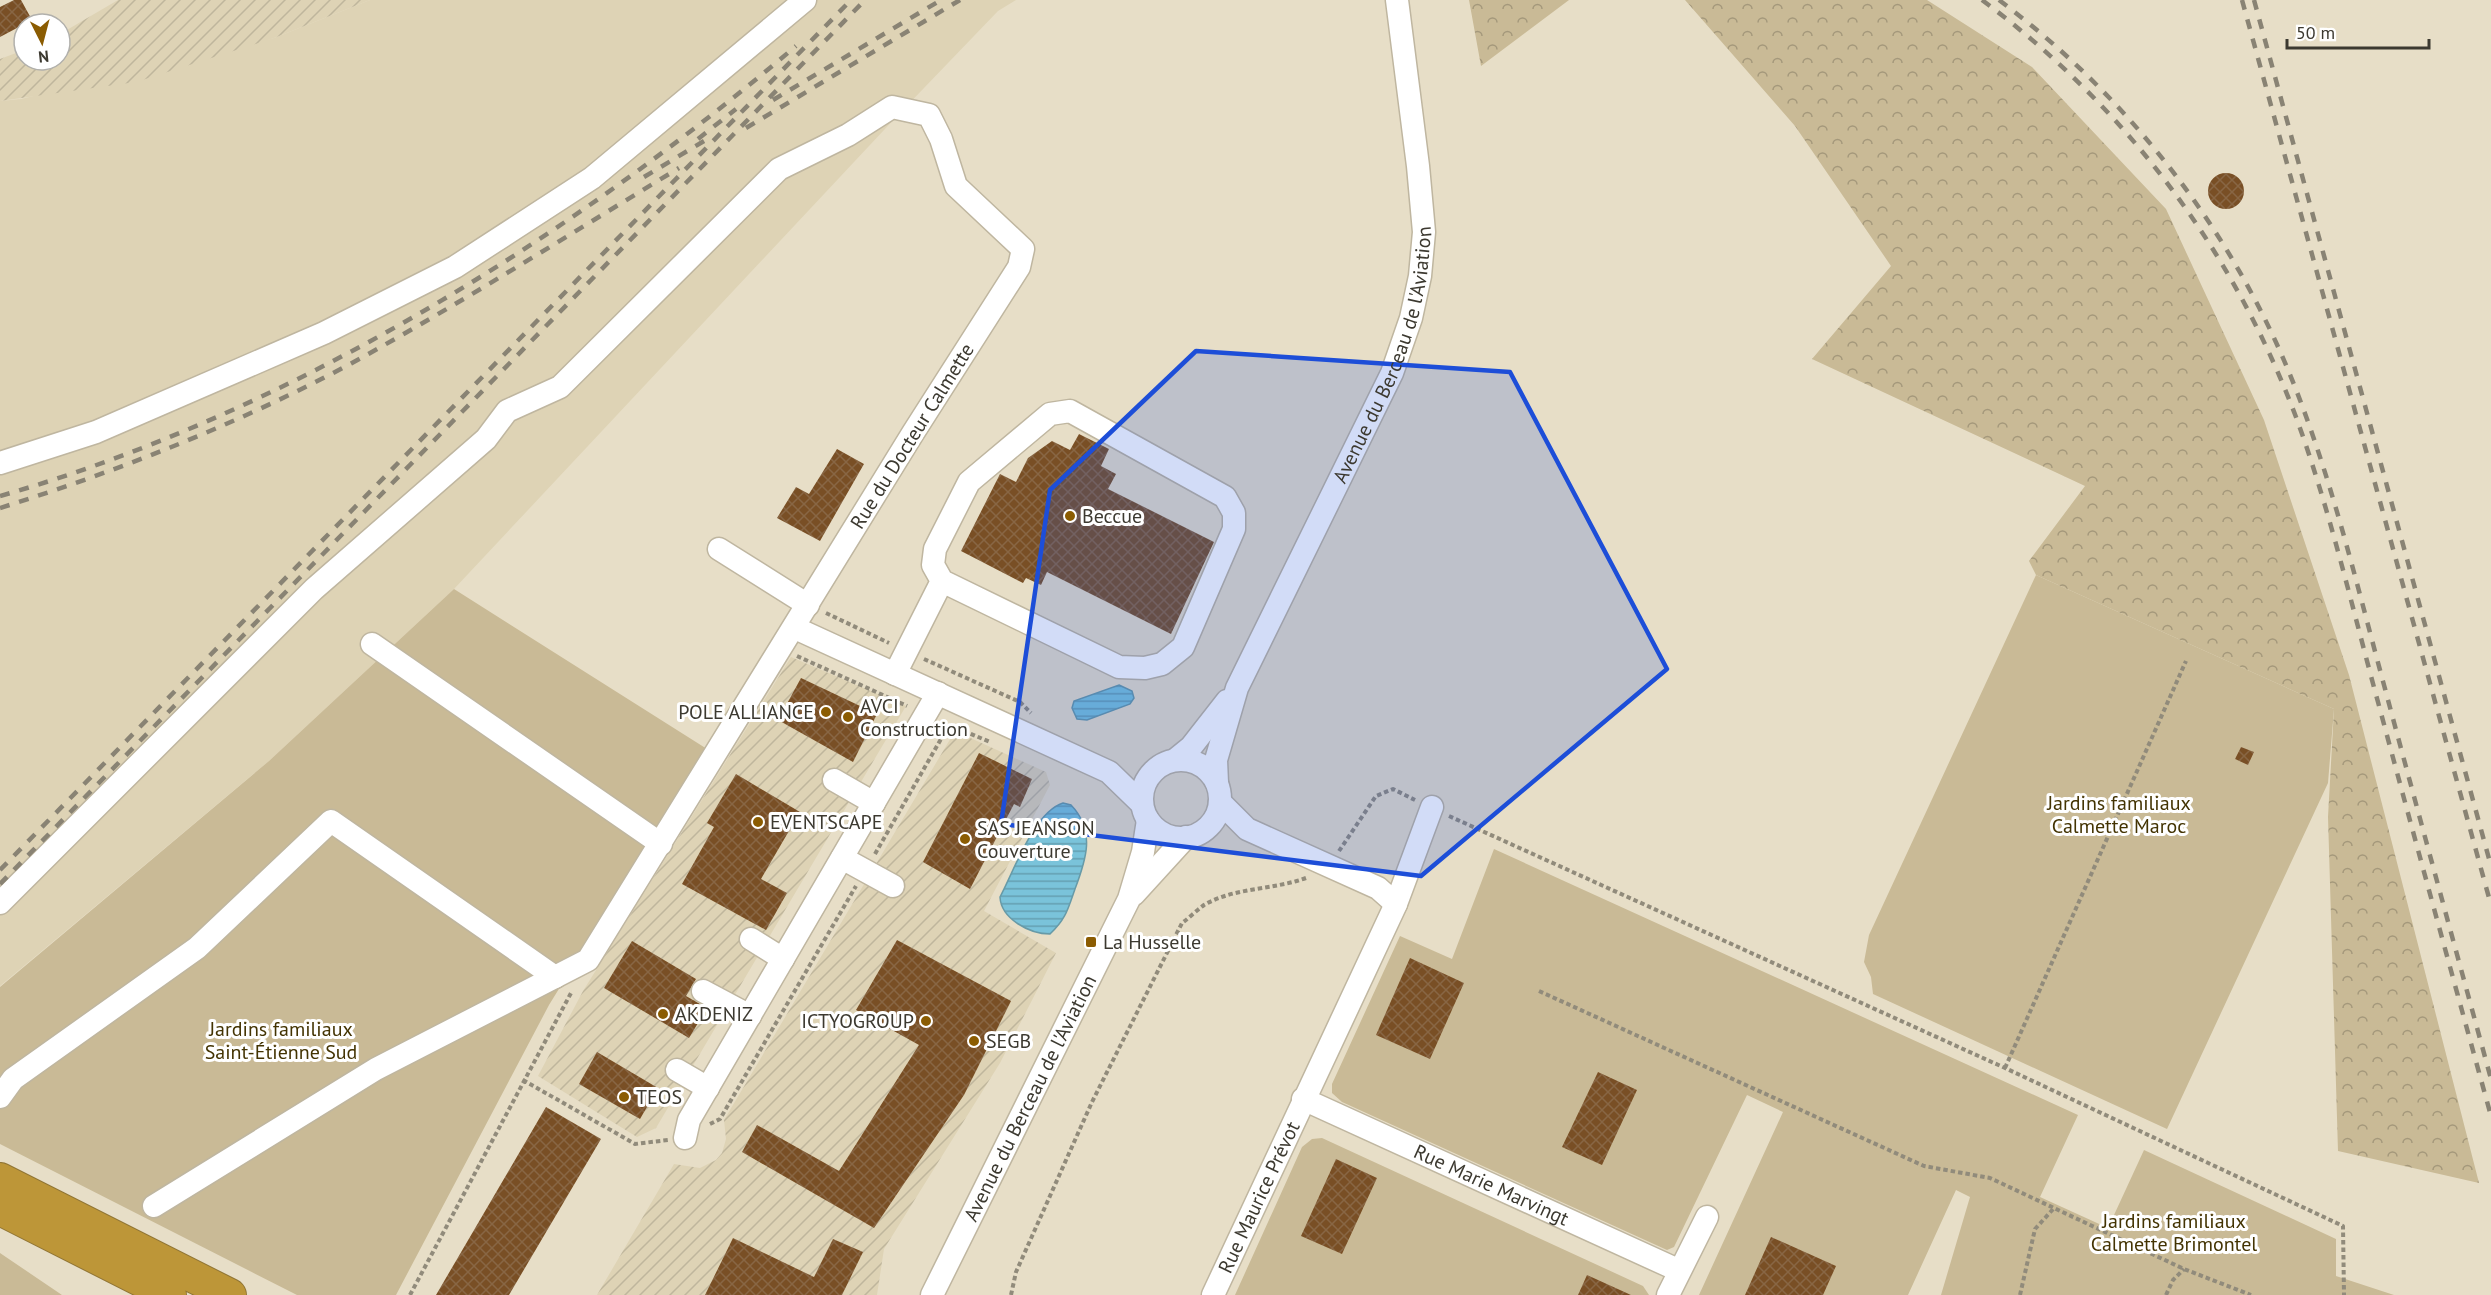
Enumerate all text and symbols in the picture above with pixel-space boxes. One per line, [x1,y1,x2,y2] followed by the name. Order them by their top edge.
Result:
[12,12,72,72] north arrow
[2287,12,2430,50] scale bar
[2296,21,2335,44] text: 50 m
[37,46,50,67] text: N
[1327,225,1437,487] street label: Avenue du Berceau de l'Aviation
[844,338,980,534] street label: Rue du Docteur Calmette
[1082,503,1142,529] place label: Beccue
[1063,509,1077,523] marker: Beccue
[860,693,968,742] place label: AVCI Construction
[678,699,814,725] place label: POLE ALLIANCE
[819,705,833,719] marker: POLE ALLIANCE
[841,710,855,724] marker: AVCI Construction
[2046,790,2191,839] park label: Jardins familiaux Calmette Maroc
[770,809,882,835] place label: EVENTSCAPE
[751,815,765,829] marker: EVENTSCAPE
[977,815,1095,864] place label: SAS JEANSON Couverture
[958,832,972,846] marker: SAS JEANSON Couverture
[1103,929,1201,955] place label: La Husselle
[1084,935,1098,949] marker: La Husselle
[958,970,1102,1226] street label: Avenue du Berceau de l'Aviation
[675,1001,753,1027] place label: AKDENIZ
[656,1007,670,1021] marker: AKDENIZ
[801,1008,914,1034] place label: ICTYOGROUP
[919,1014,933,1028] marker: ICTYOGROUP
[205,1016,357,1065] park label: Jardins familiaux Saint-Étienne Sud
[986,1028,1031,1054] place label: SEGB
[967,1034,981,1048] marker: SEGB
[636,1084,682,1110] place label: TEOS
[617,1090,631,1104] marker: TEOS
[1212,1117,1306,1277] street label: Rue Maurice Prévot
[1410,1138,1573,1232] street label: Rue Marie Marvingt
[2091,1208,2257,1257] park label: Jardins familiaux Calmette Brimontel

